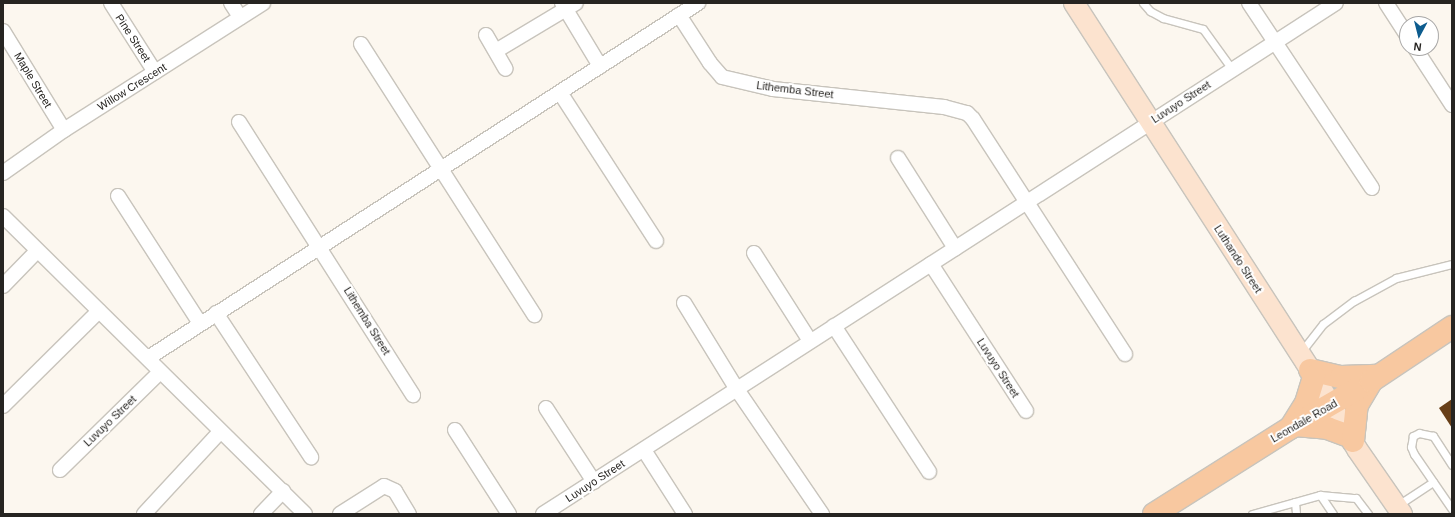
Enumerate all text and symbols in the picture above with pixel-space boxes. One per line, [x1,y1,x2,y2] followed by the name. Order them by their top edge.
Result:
[113,12,153,64] street label: Pine Street
[1399,16,1439,56] north arrow
[1413,40,1422,53] text: N
[11,50,55,110] street label: Maple Street
[95,61,169,113] street label: Willow Crescent
[1149,78,1213,126] street label: Luvuyo Street
[756,79,834,101] street label: Lithemba Street
[1211,223,1265,295] street label: Luthando Street
[341,285,393,357] street label: Lithemba Street
[974,336,1022,400] street label: Luvuyo Street
[81,393,139,449] street label: Luvuyo Street
[1268,397,1340,445] street label: Leondale Road
[563,457,627,505] street label: Luvuyo Street

